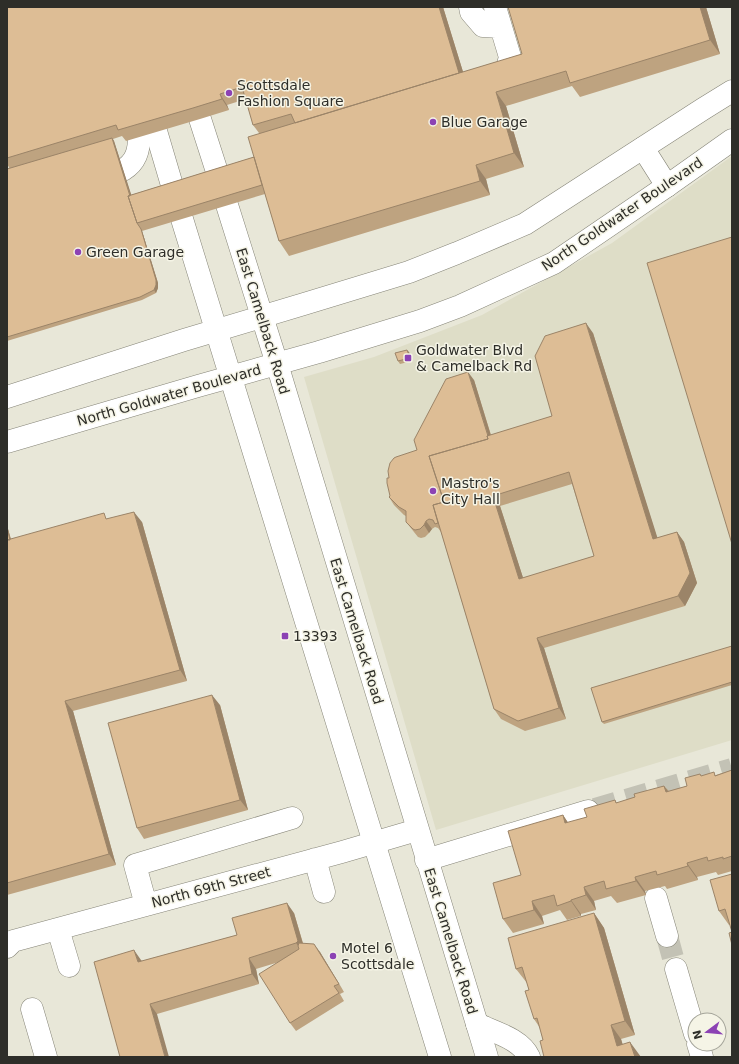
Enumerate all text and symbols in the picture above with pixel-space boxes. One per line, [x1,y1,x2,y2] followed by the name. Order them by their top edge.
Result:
[237,77,344,109] place label: Scottsdale Fashion Square
[224,88,234,98] marker: Scottsdale Fashion Square
[441,114,528,130] place label: Blue Garage
[428,117,438,127] marker: Blue Garage
[538,154,706,274] street label: North Goldwater Boulevard
[86,244,184,260] place label: Green Garage
[233,246,293,396] street label: East Camelback Road
[73,247,83,257] marker: Green Garage
[416,342,532,374] place label: Goldwater Blvd & Camelback Rd
[403,353,413,363] marker: Goldwater Blvd & Camelback Rd
[75,361,263,429] street label: North Goldwater Boulevard
[441,475,500,507] place label: Mastro's City Hall
[428,486,438,496] marker: Mastro's City Hall
[327,556,387,706] street label: East Camelback Road
[293,628,338,644] place label: 13393
[280,631,290,641] marker: 13393
[150,863,273,911] street label: North 69th Street
[421,866,481,1016] street label: East Camelback Road
[341,940,414,972] place label: Motel 6 Scottsdale
[328,951,338,961] marker: Motel 6 Scottsdale
[687,1012,727,1052] north arrow
[690,1028,705,1041] text: N

